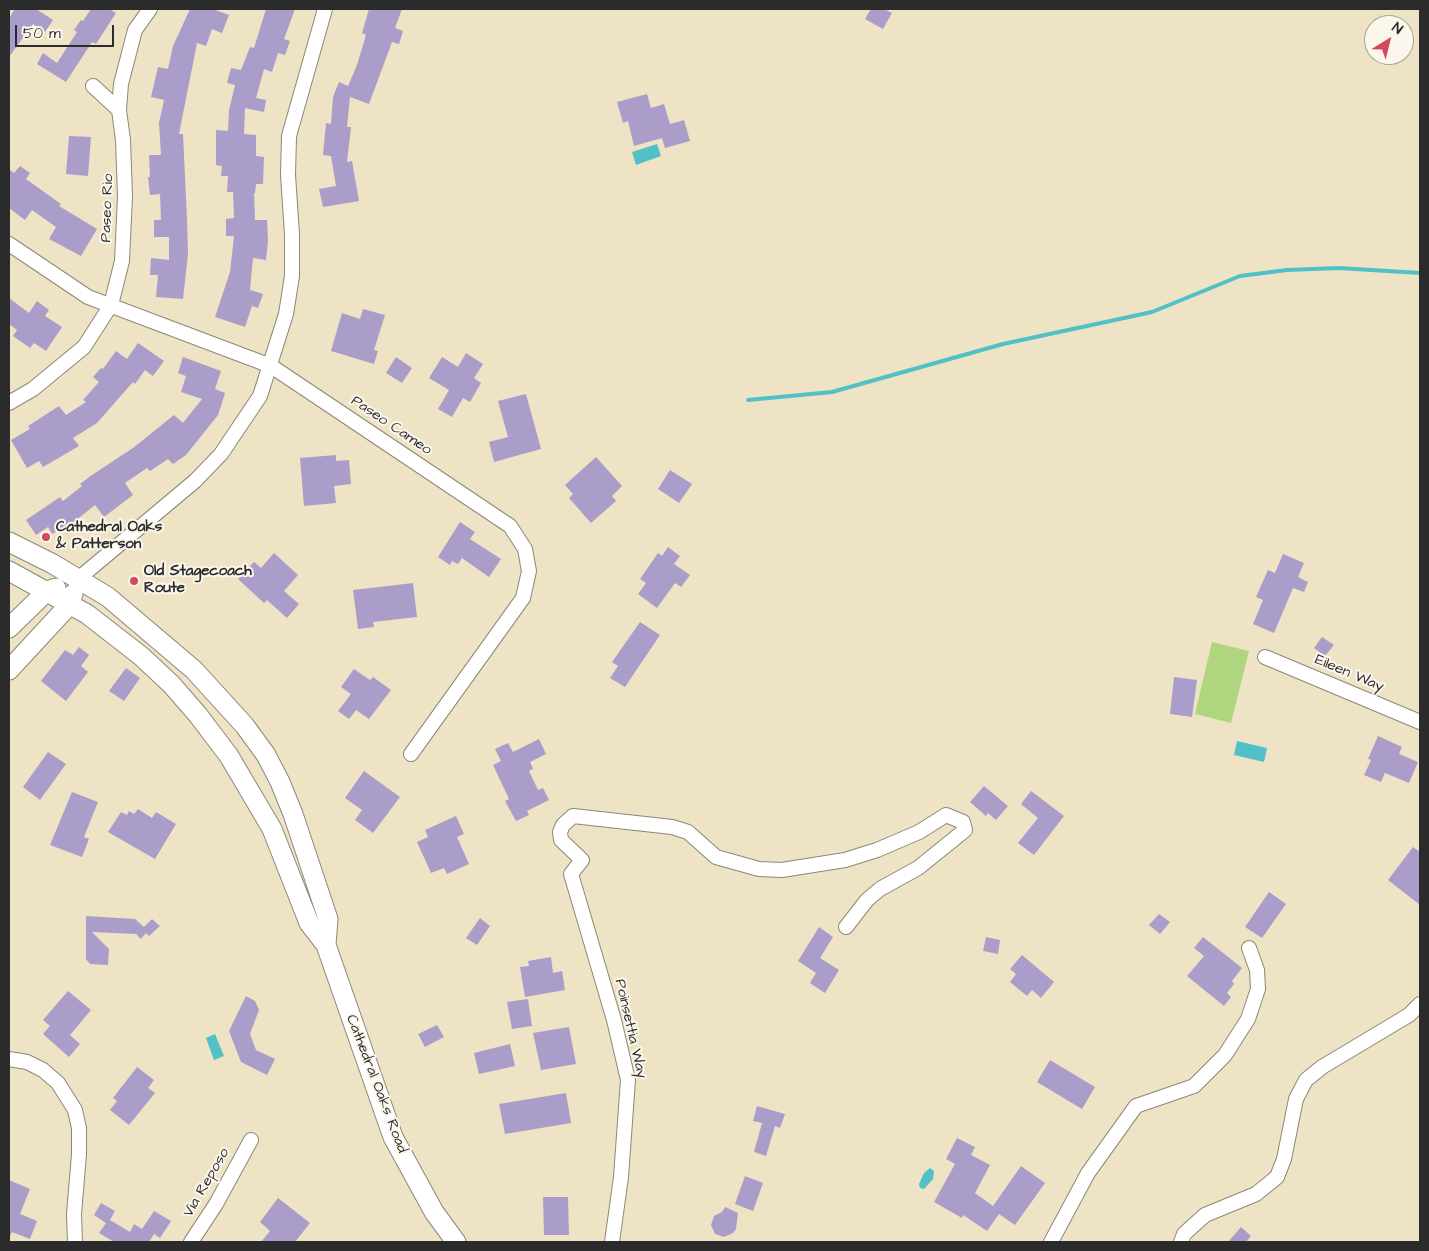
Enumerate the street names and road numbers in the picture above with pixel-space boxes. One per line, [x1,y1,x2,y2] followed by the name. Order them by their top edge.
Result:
[98,173,118,243] street label: Paseo Rio
[347,392,435,460] street label: Paseo Cameo
[1312,651,1386,697] street label: Eileen Way
[610,978,650,1080] street label: Poinsettia Way
[341,1012,411,1156] street label: Cathedral Oaks Road
[180,1145,234,1221] street label: Via Reposo

